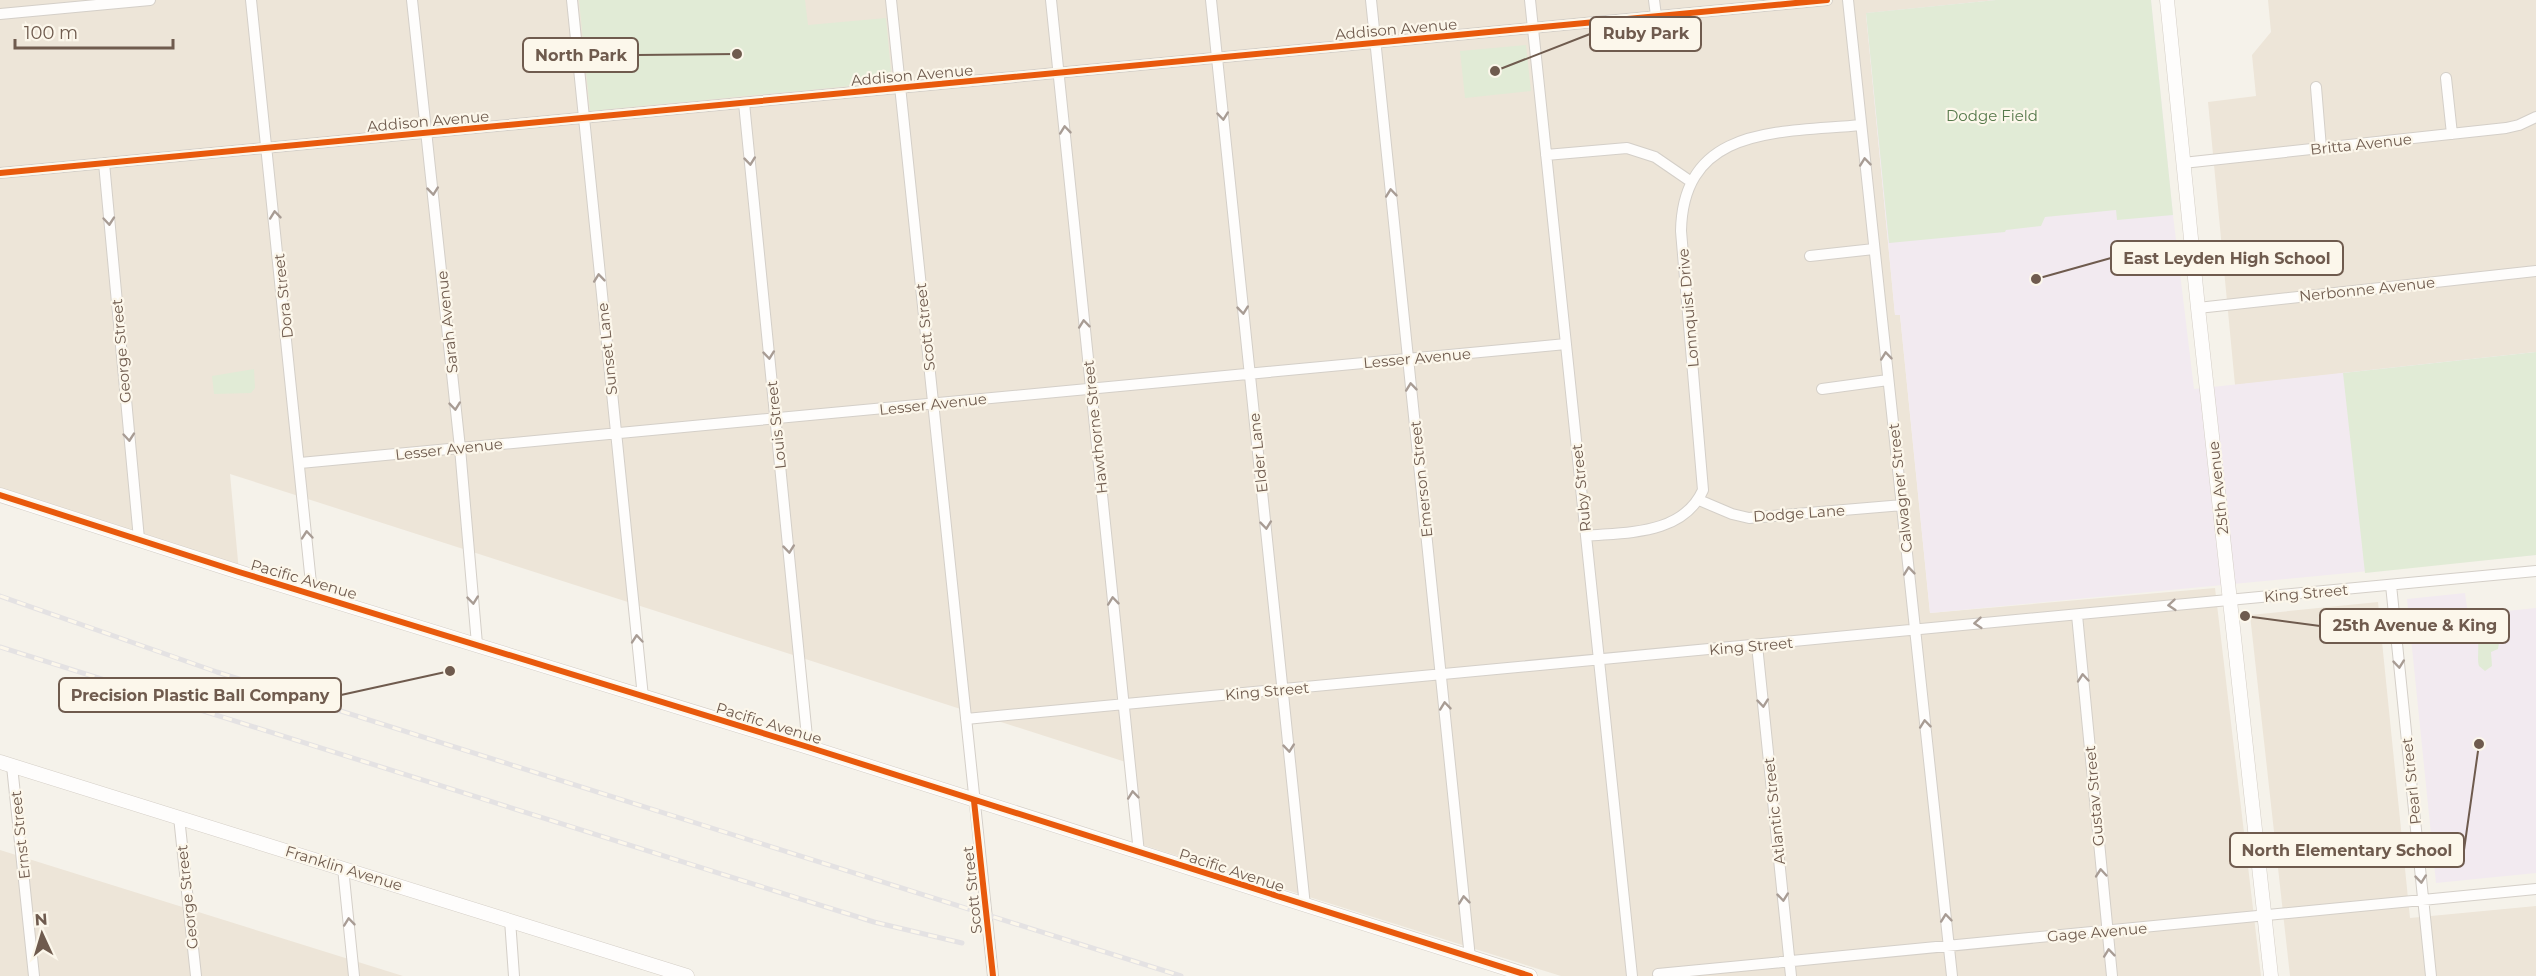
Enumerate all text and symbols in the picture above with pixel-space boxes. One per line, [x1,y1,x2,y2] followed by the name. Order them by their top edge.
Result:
[15,12,172,50] scale bar
[1334,14,1458,44] street label: Addison Avenue
[1590,17,1701,51] callout: Ruby Park
[24,22,78,44] text: 100 m
[1603,24,1690,43] text: Ruby Park
[523,38,638,72] callout: North Park
[535,46,627,65] text: North Park
[850,60,974,90] street label: Addison Avenue
[366,106,490,136] street label: Addison Avenue
[1946,106,2038,125] park label: Dodge Field
[1216,111,1229,121] one-way arrow
[1059,125,1072,134] one-way arrow
[2309,129,2413,159] street label: Britta Avenue
[743,157,756,166] one-way arrow
[1859,158,1872,167] one-way arrow
[426,186,439,195] one-way arrow
[1385,188,1398,197] one-way arrow
[269,211,282,220] one-way arrow
[102,217,115,226] one-way arrow
[2111,241,2343,275] callout: East Leyden High School
[1673,248,1703,368] street label: Lonnquist Drive
[2123,249,2331,268] text: East Leyden High School
[269,253,297,339] street label: Dora Street
[432,270,462,374] street label: Sarah Avenue
[2298,272,2436,306] street label: Nerbonne Avenue
[594,273,606,282] one-way arrow
[911,282,939,372] street label: Scott Street
[107,298,135,404] street label: George Street
[593,302,621,396] street label: Sunset Lane
[1236,305,1249,315] one-way arrow
[1078,319,1091,328] one-way arrow
[1362,344,1472,372] street label: Lesser Avenue
[762,351,775,360] one-way arrow
[1880,352,1893,361] one-way arrow
[1079,359,1111,495] street label: Hawthorne Street
[762,380,790,470] street label: Louis Street
[1405,382,1418,391] one-way arrow
[878,389,988,419] street label: Lesser Avenue
[449,401,461,410] one-way arrow
[1244,412,1272,494] street label: Elder Lane
[1405,420,1437,538] street label: Emerson Street
[1884,422,1916,554] street label: Calwagner Street
[122,432,135,441] one-way arrow
[394,434,504,464] street label: Lesser Avenue
[2204,440,2232,536] street label: 25th Avenue
[1567,443,1595,533] street label: Ruby Street
[1752,500,1846,526] street label: Dodge Lane
[1259,520,1271,529] one-way arrow
[301,530,314,539] one-way arrow
[782,545,795,554] one-way arrow
[249,555,359,603] street label: Pacific Avenue
[1903,567,1916,576] one-way arrow
[2263,580,2349,606] street label: King Street
[466,595,479,604] one-way arrow
[1107,597,1120,606] one-way arrow
[2168,598,2177,611] one-way arrow
[2320,609,2509,643] callout: 25th Avenue & King
[1973,616,1982,629] one-way arrow
[2333,616,2497,635] text: 25th Avenue & King
[1708,633,1794,659] street label: King Street
[631,634,644,644] one-way arrow
[2392,660,2405,669] one-way arrow
[2077,674,2090,683] one-way arrow
[59,678,341,712] callout: Precision Plastic Ball Company
[1224,678,1310,704] street label: King Street
[71,686,330,705] text: Precision Plastic Ball Company
[714,698,824,748] street label: Pacific Avenue
[1756,699,1769,708] one-way arrow
[1439,701,1451,710] one-way arrow
[1919,719,1932,728] one-way arrow
[2397,737,2425,825] street label: Pearl Street
[1282,744,1294,753] one-way arrow
[2080,745,2108,847] street label: Gustav Street
[1759,756,1789,866] street label: Atlantic Street
[6,790,34,880] street label: Ernst Street
[1127,790,1140,800] one-way arrow
[2230,833,2464,867] callout: North Elementary School
[283,841,405,895] street label: Franklin Avenue
[2242,841,2452,860] text: North Elementary School
[172,844,202,950] street label: George Street
[1177,844,1287,896] street label: Pacific Avenue
[958,845,986,935] street label: Scott Street
[2095,868,2108,877] one-way arrow
[2414,875,2427,884] one-way arrow
[1776,893,1789,902] one-way arrow
[1458,895,1471,904] one-way arrow
[12,904,72,964] north arrow
[34,910,48,929] text: N
[1940,913,1952,922] one-way arrow
[343,918,355,927] one-way arrow
[2046,918,2148,946] street label: Gage Avenue
[2103,949,2116,958] one-way arrow

